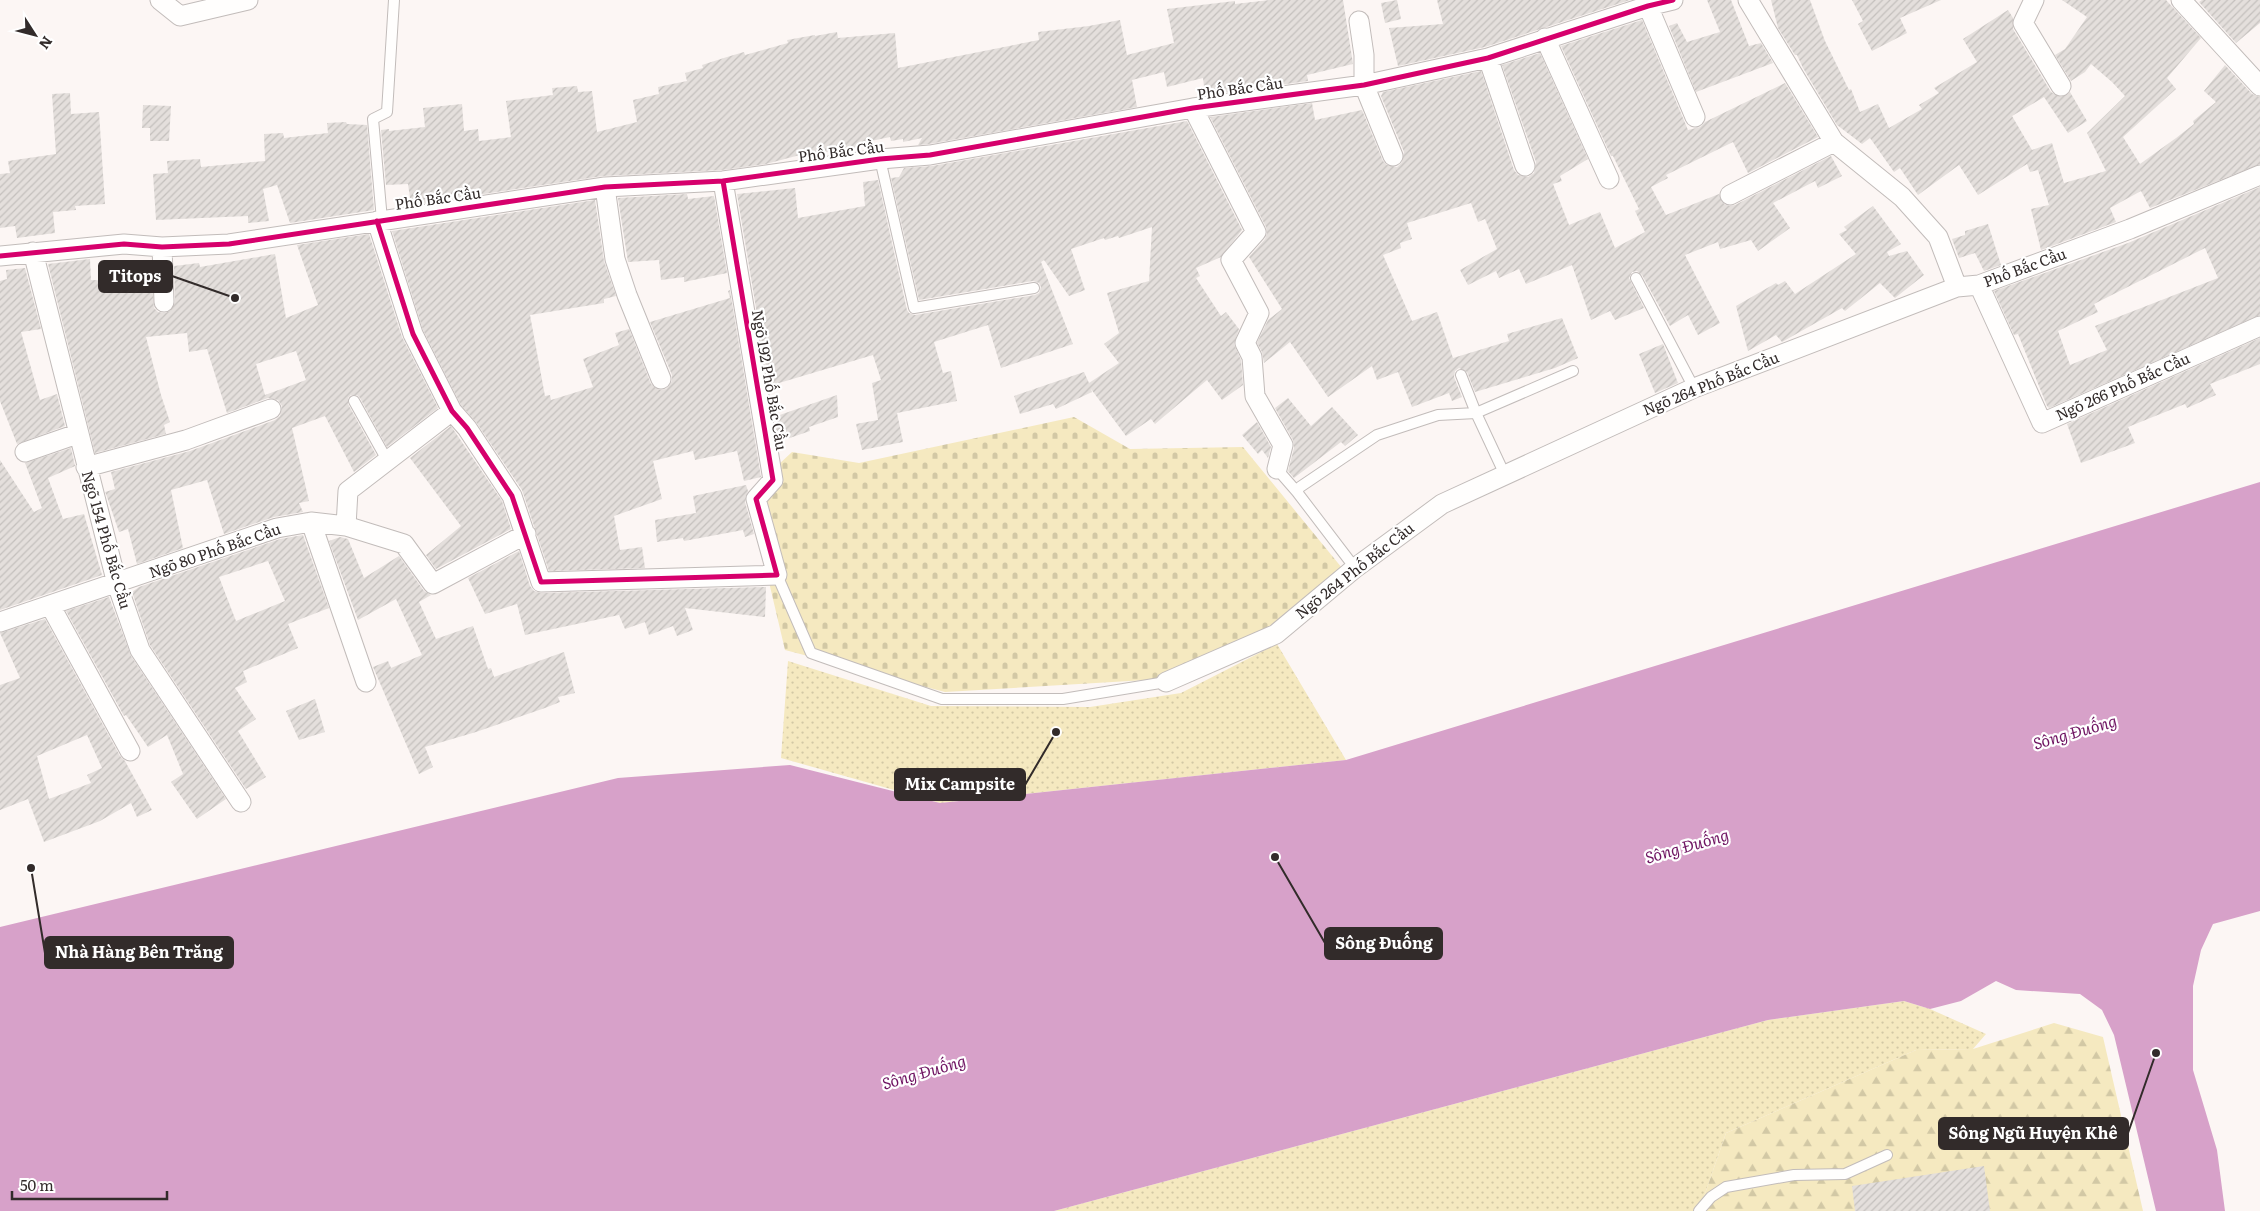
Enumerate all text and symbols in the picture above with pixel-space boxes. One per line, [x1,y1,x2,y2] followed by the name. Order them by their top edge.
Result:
[10,10,60,60] north arrow
[35,33,58,54] text: N
[1195,70,1285,105] street label: Phố Bắc Cầu
[796,134,886,167] street label: Phố Bắc Cầu
[393,180,483,215] street label: Phố Bắc Cầu
[1980,241,2070,292] street label: Phố Bắc Cầu
[99,261,172,292] callout: Titops
[109,263,161,287] text: Titops
[747,308,794,452] street label: Ngõ 192 Phố Bắc Cầu
[1639,345,1783,420] street label: Ngõ 264 Phố Bắc Cầu
[2051,345,2194,426] street label: Ngõ 266 Phố Bắc Cầu
[77,468,138,612] street label: Ngõ 154 Phố Bắc Cầu
[145,516,284,583] street label: Ngõ 80 Phố Bắc Cầu
[1290,516,1419,624] street label: Ngõ 264 Phố Bắc Cầu
[2030,708,2119,754] water label: Sông Đuống
[895,769,1025,800] callout: Mix Campsite
[905,771,1015,795] text: Mix Campsite
[1642,822,1731,868] water label: Sông Đuống
[1325,928,1442,959] callout: Sông Đuống
[1335,930,1433,954] text: Sông Đuống
[45,937,233,968] callout: Nhà Hàng Bên Trăng
[55,939,223,963] text: Nhà Hàng Bên Trăng
[879,1048,968,1094] water label: Sông Đuống
[1939,1118,2128,1149] callout: Sông Ngũ Huyện Khê
[1949,1120,2117,1144] text: Sông Ngũ Huyện Khê
[12,1168,168,1200] scale bar
[20,1173,54,1196] text: 50 m

